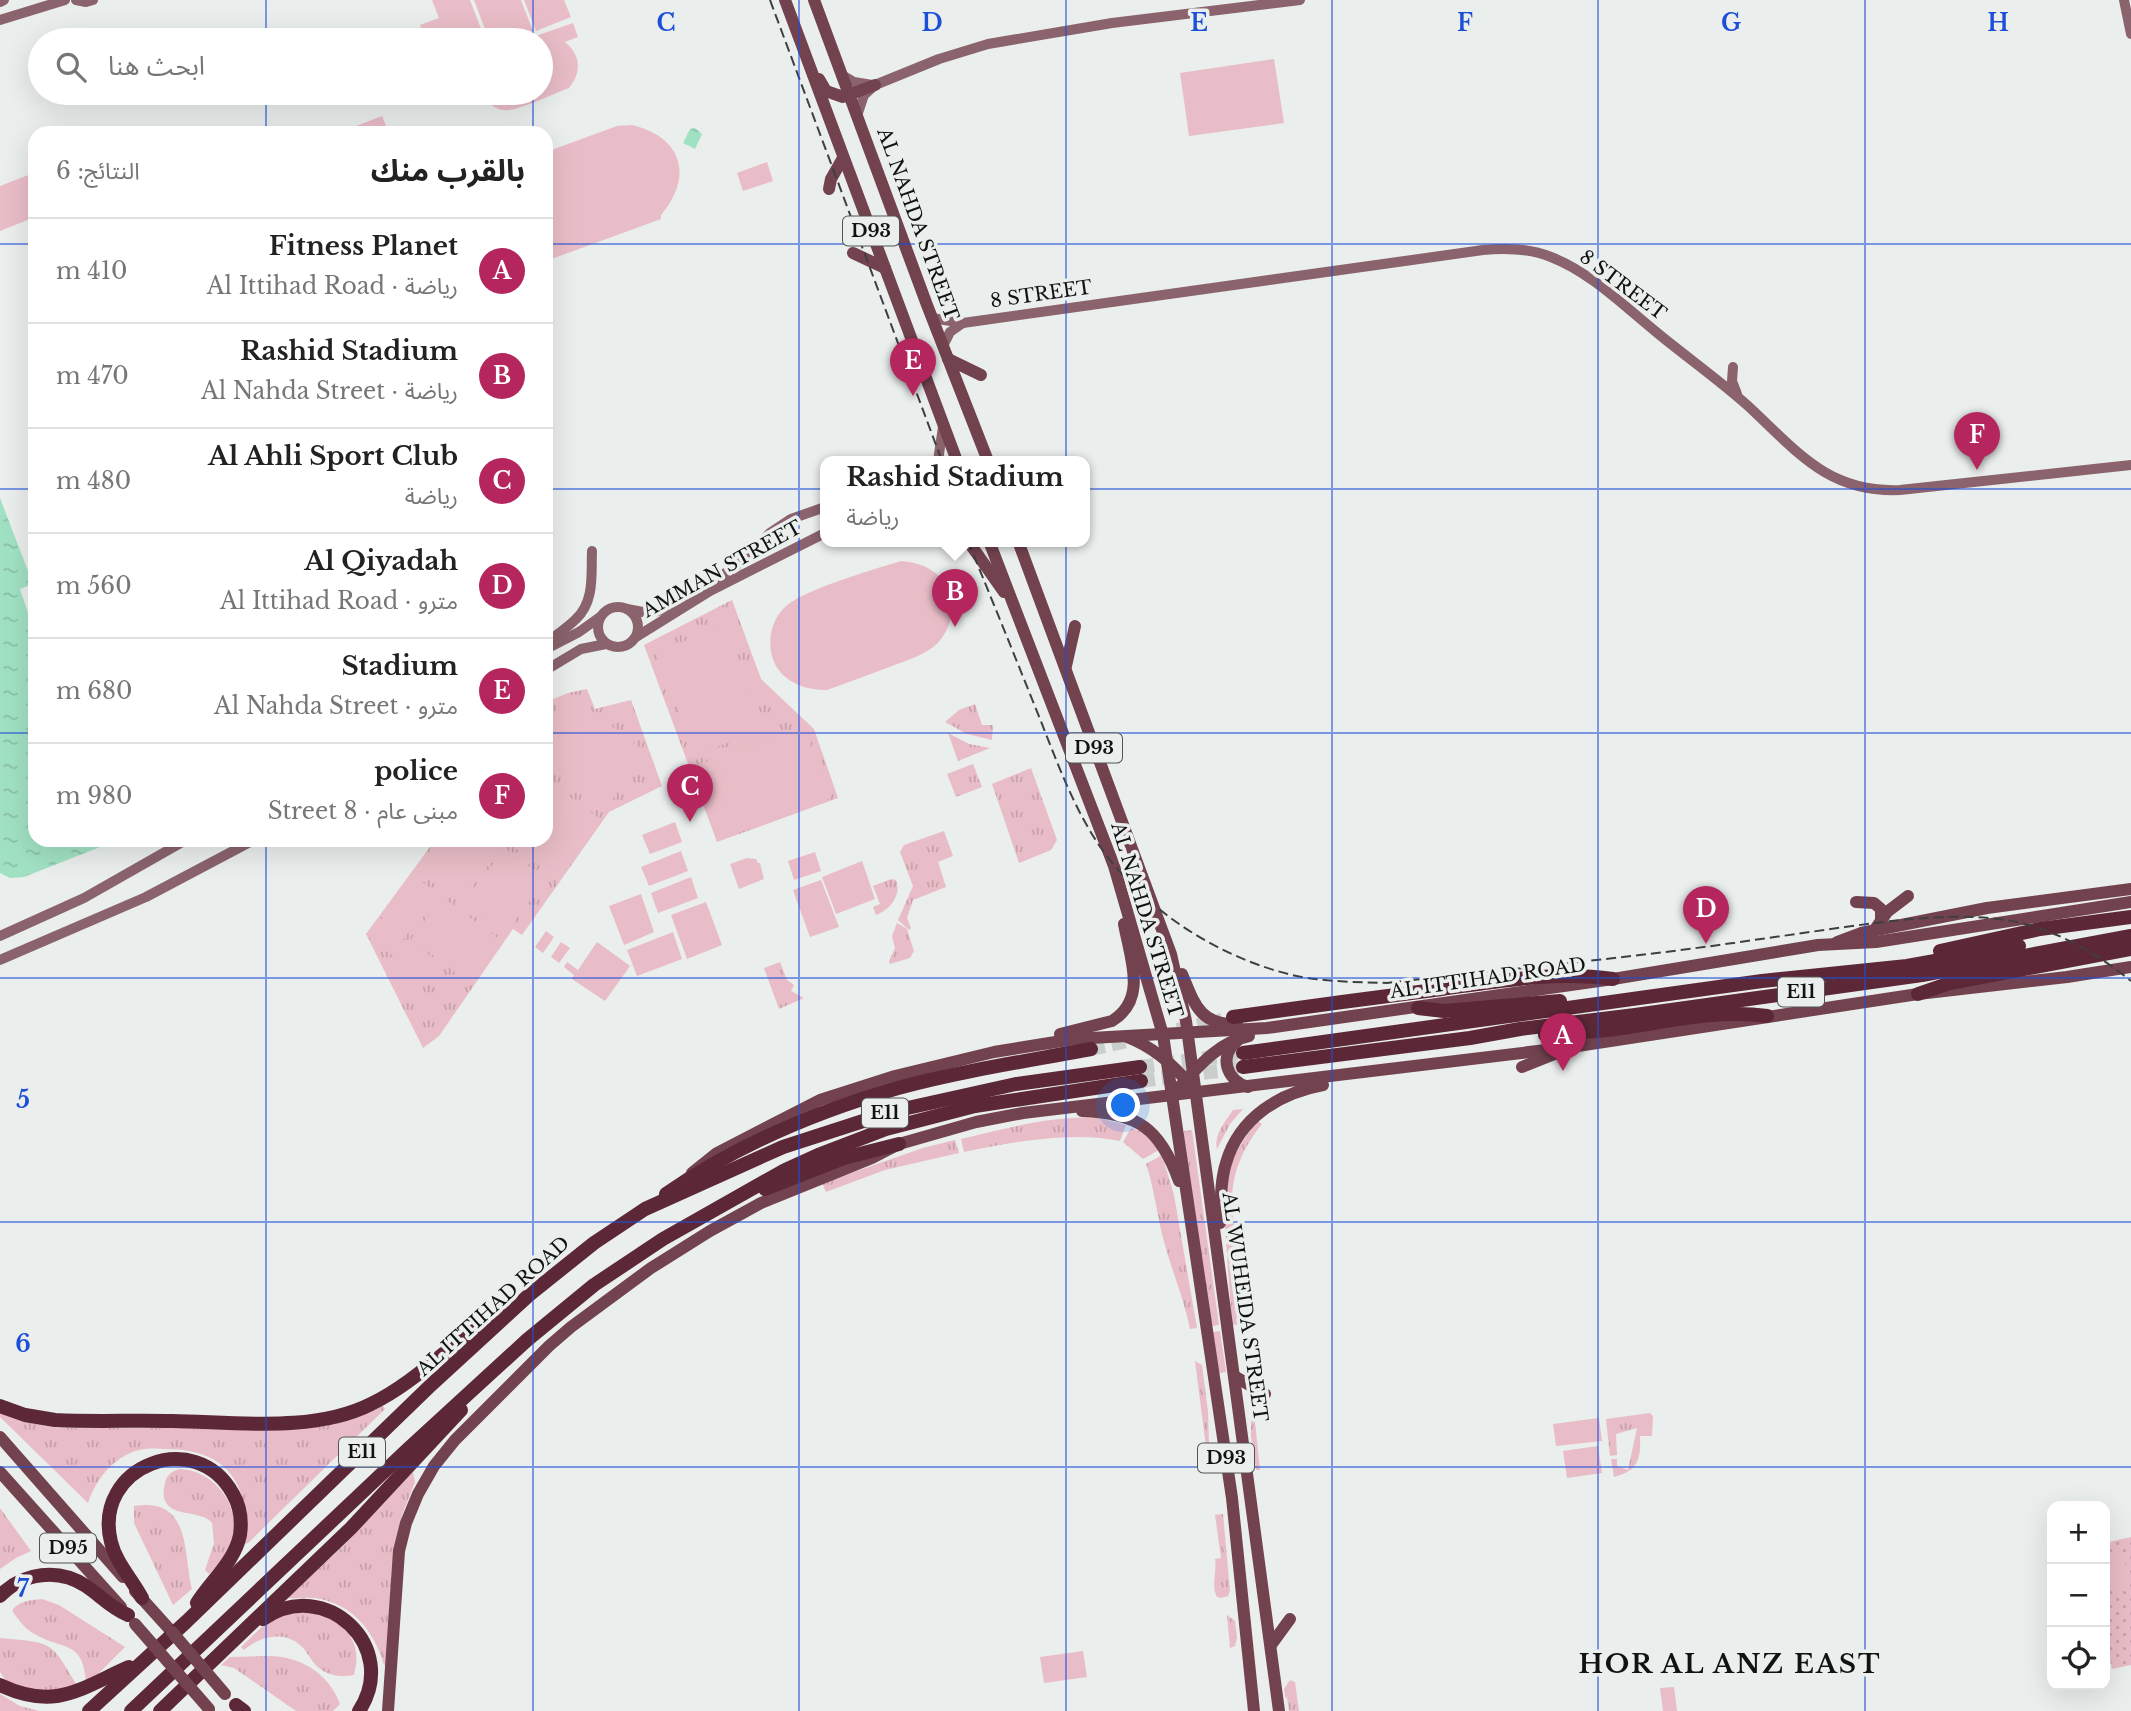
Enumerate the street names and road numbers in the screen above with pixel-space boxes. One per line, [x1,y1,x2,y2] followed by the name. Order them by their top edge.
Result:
[872,124,964,323] street label: AL NAHDA STREET
[843,216,899,246] road number: D93
[1575,245,1671,325] street label: 8 STREET
[989,276,1093,312] street label: 8 STREET
[637,516,806,623] street label: AMMAN STREET
[1066,734,1122,762] road number: D93
[1106,818,1188,1021] street label: AL NAHDA STREET
[1388,953,1587,1003] street label: AL ITTIHAD ROAD
[1778,978,1824,1007] road number: E11
[862,1098,908,1128] road number: E11
[1217,1190,1272,1423] street label: AL WUHEIDA STREET
[411,1231,574,1381] street label: AL ITTIHAD ROAD
[339,1437,385,1466] road number: E11
[1198,1443,1254,1472] road number: D93
[40,1534,96,1562] road number: D95

